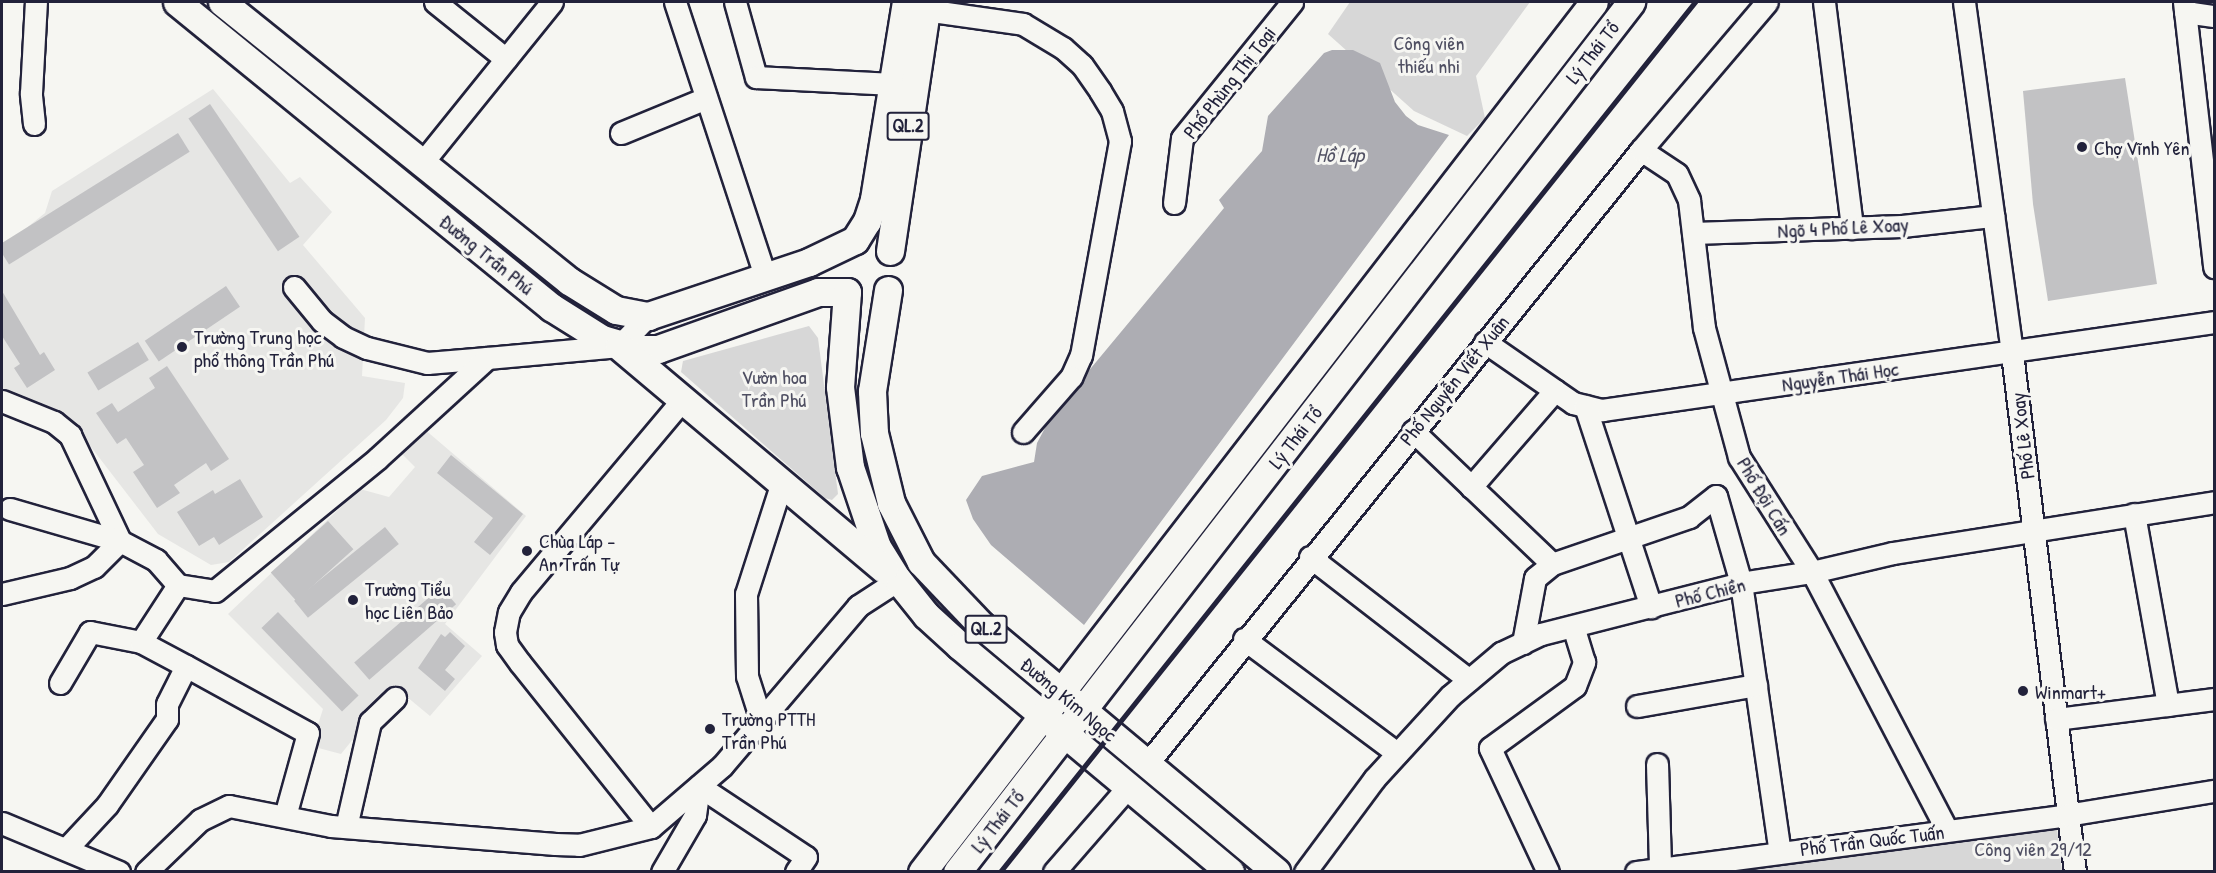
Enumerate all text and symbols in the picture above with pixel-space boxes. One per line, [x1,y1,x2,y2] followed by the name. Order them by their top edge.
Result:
[1560,16,1624,88] street label: Lý Thái Tổ
[1178,21,1280,143] street label: Phố Phùng Thị Toại
[1393,30,1465,77] park label: Công viên thiếu nhi
[886,111,930,141] road number: QL.2
[2094,135,2190,159] place label: Chợ Vĩnh Yên
[2075,140,2089,154] marker: Chợ Vĩnh Yên
[1316,142,1364,168] water label: Hồ Láp
[435,209,539,299] street label: Đường Trần Phú
[1777,212,1909,242] street label: Ngõ 4 Phố Lê Xoay
[1394,310,1514,450] street label: Phố Nguyễn Viết Xuân
[194,324,334,371] place label: Trường Trung học phổ thông Trần Phú
[175,340,189,354] marker: Trường Trung học phổ thông Trần Phú
[1780,356,1900,396] street label: Nguyễn Thái Học
[741,364,807,411] park label: Vườn hoa Trần Phú
[2005,391,2039,481] street label: Phố Lê Xoay
[1263,401,1327,473] street label: Lý Thái Tổ
[1732,453,1798,539] street label: Phố Đội Cấn
[539,528,618,575] place label: Chùa Láp - An Trấn Tự
[520,544,534,558] marker: Chùa Láp - An Trấn Tự
[1672,572,1748,612] street label: Phố Chiền
[365,576,453,623] place label: Trường Tiểu học Liên Bảo
[346,593,360,607] marker: Trường Tiểu học Liên Bảo
[964,614,1008,644] road number: QL.2
[1016,652,1122,746] street label: Đường Kim Ngọc
[2035,679,2106,703] place label: Winmart+
[2016,684,2030,698] marker: Winmart+
[722,706,815,753] place label: Trường PTTH Trần Phú
[703,722,717,736] marker: Trường PTTH Trần Phú
[965,785,1029,857] street label: Lý Thái Tổ
[1799,819,1945,861] street label: Phố Trần Quốc Tuấn
[1974,836,2092,860] park label: Công viên 29/12

